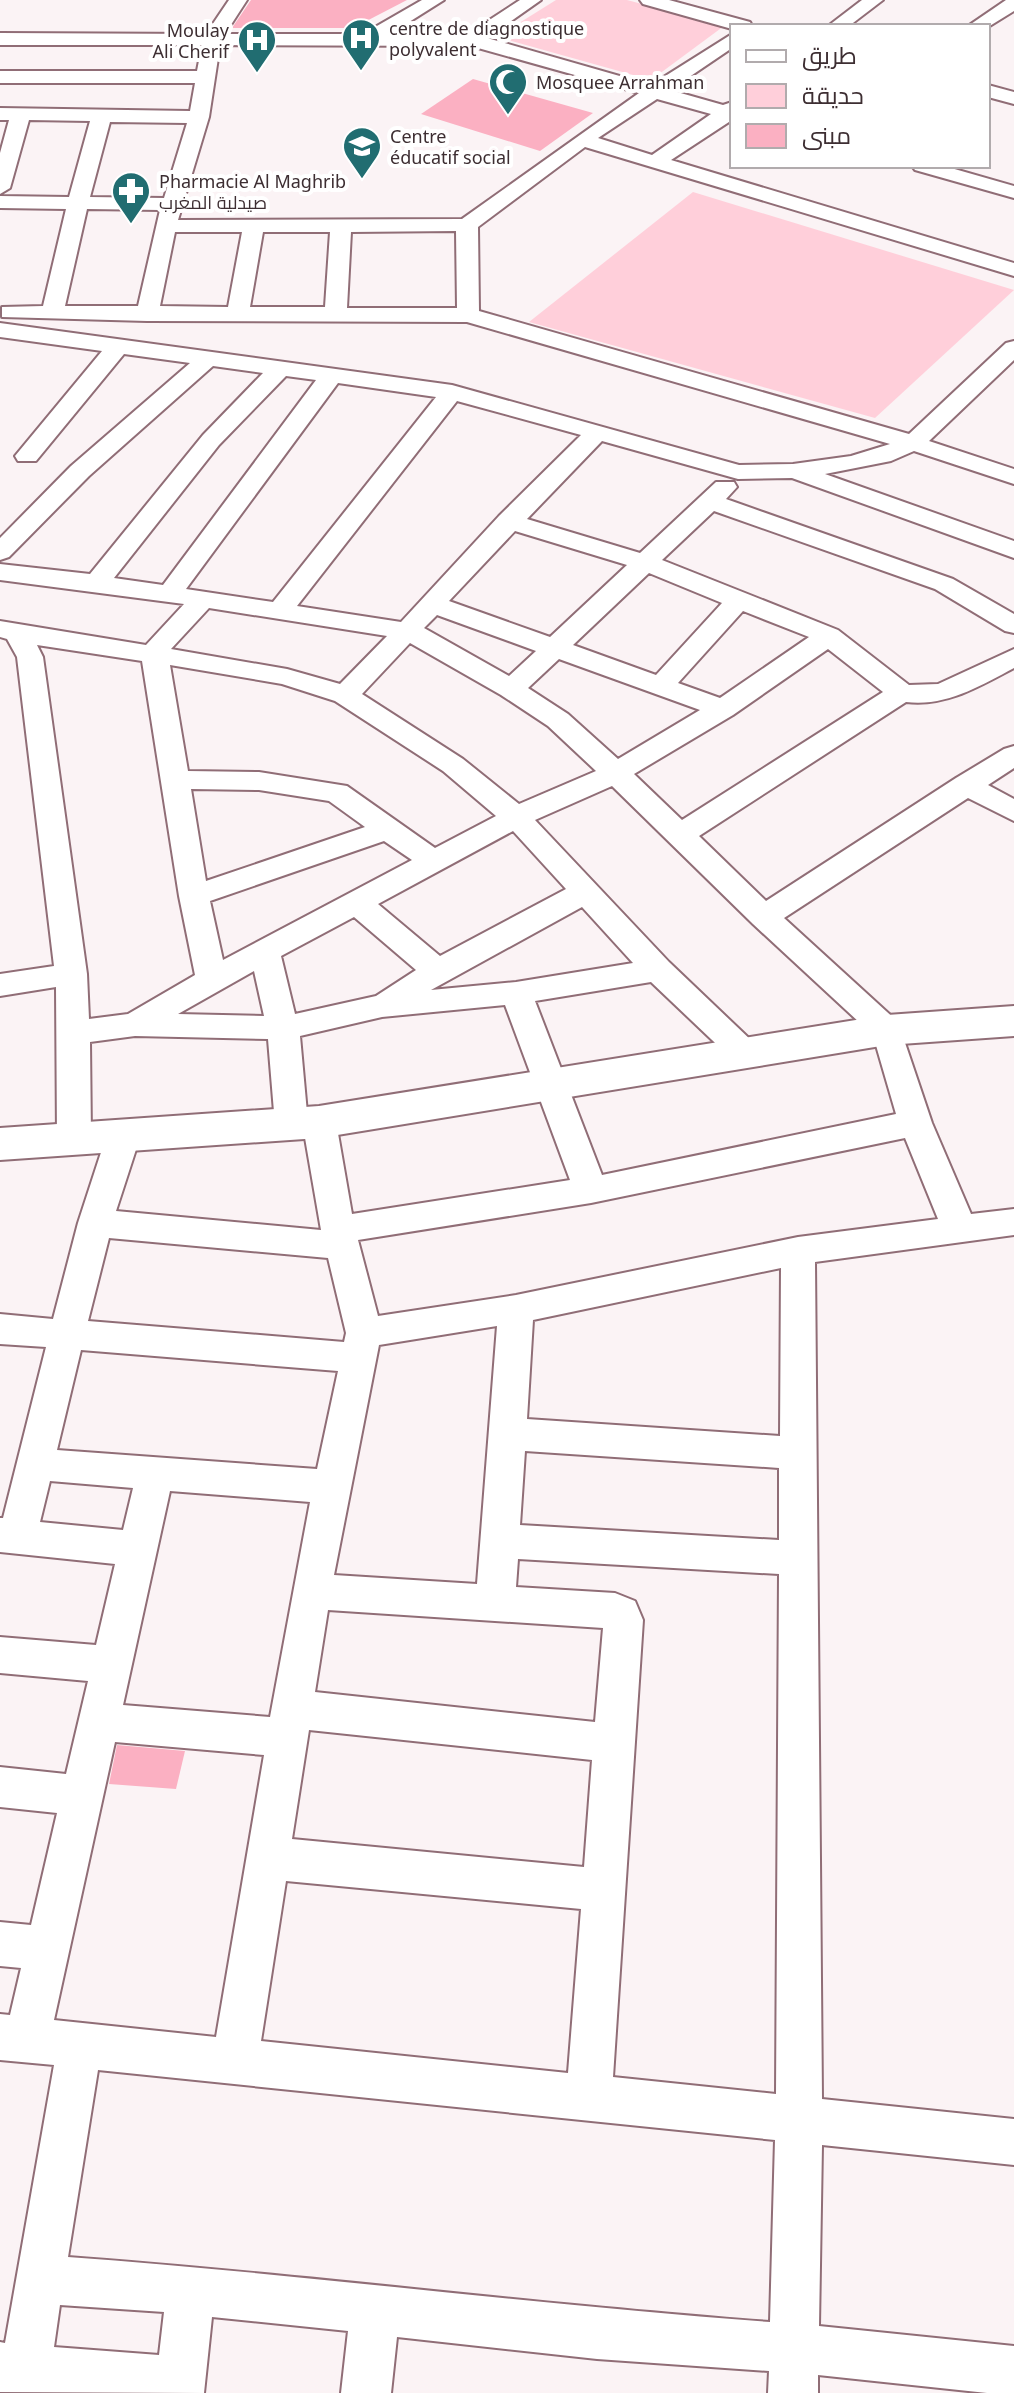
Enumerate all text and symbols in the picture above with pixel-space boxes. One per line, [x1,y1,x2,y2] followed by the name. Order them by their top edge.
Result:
[389,16,584,61] place label: centre de diagnostique polyvalent
[340,17,382,72] hospital icon: centre de diagnostique polyvalent
[153,18,230,63] place label: Moulay Ali Cherif
[236,19,278,74] hospital icon: Moulay Ali Cherif
[730,24,990,168] legend
[802,38,857,71] text: طريق
[487,61,529,116] mosque icon: Mosquee Arrahman
[536,70,704,94] place label: Mosquee Arrahman
[802,78,864,111] text: حديقة
[802,118,851,151] text: مبنى
[390,124,511,169] place label: Centre éducatif social
[341,125,383,180] school or university icon: Centre éducatif social
[159,169,346,214] place label: Pharmacie Al Maghrib صيدلية المغرب
[110,170,152,225] pharmacy icon: Pharmacie Al Maghrib صيدلية المغرب

